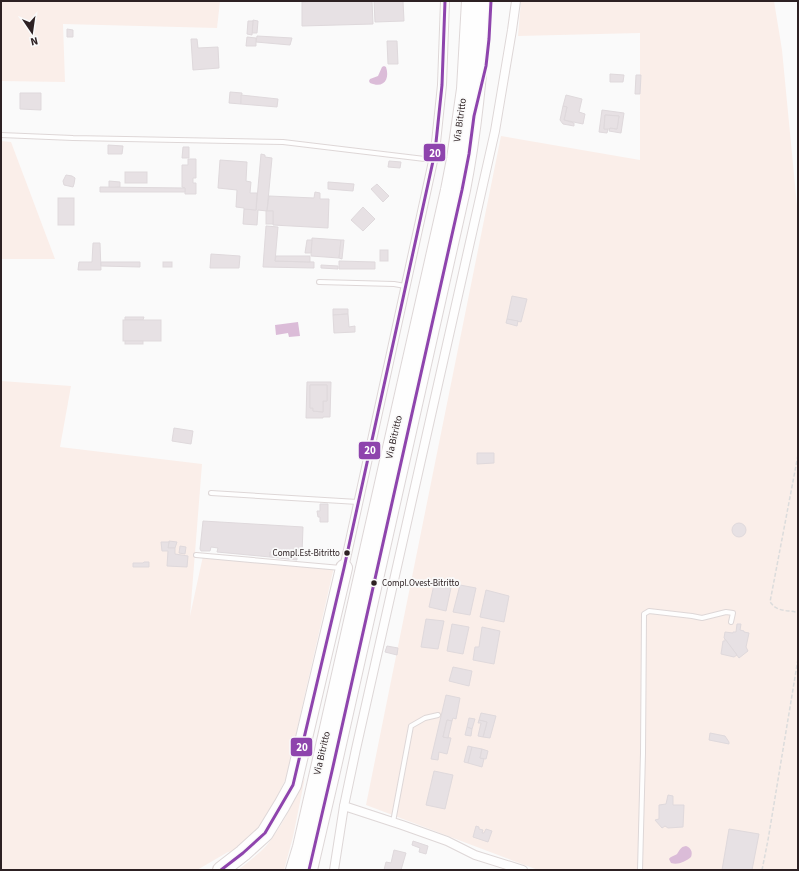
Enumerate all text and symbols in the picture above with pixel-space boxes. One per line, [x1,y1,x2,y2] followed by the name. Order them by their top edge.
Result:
[12,12,52,52] north arrow
[29,33,39,49] text: N
[450,97,470,143] street label: Via Bitritto
[423,143,446,162] line badge: 20
[429,146,441,161] text: 20
[382,414,406,460] street label: Via Bitritto
[358,441,381,460] line badge: 20
[364,443,376,458] text: 20
[273,547,340,560] place label: Compl.Est-Bitritto
[342,548,352,558] marker: Compl.Est-Bitritto
[382,577,459,590] place label: Compl.Ovest-Bitritto
[369,578,379,588] marker: Compl.Ovest-Bitritto
[310,730,334,776] street label: Via Bitritto
[290,737,313,757] line badge: 20
[296,740,308,755] text: 20

